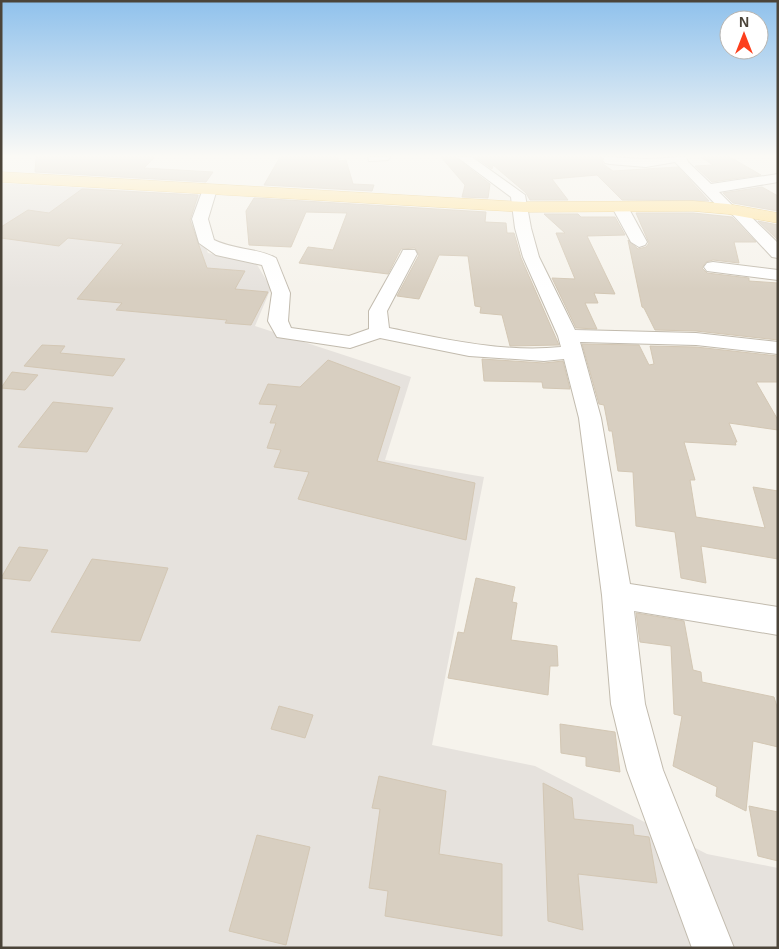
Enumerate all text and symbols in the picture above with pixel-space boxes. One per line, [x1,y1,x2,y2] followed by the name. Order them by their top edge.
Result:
[719,10,769,60] north arrow
[739,14,749,30] text: N

